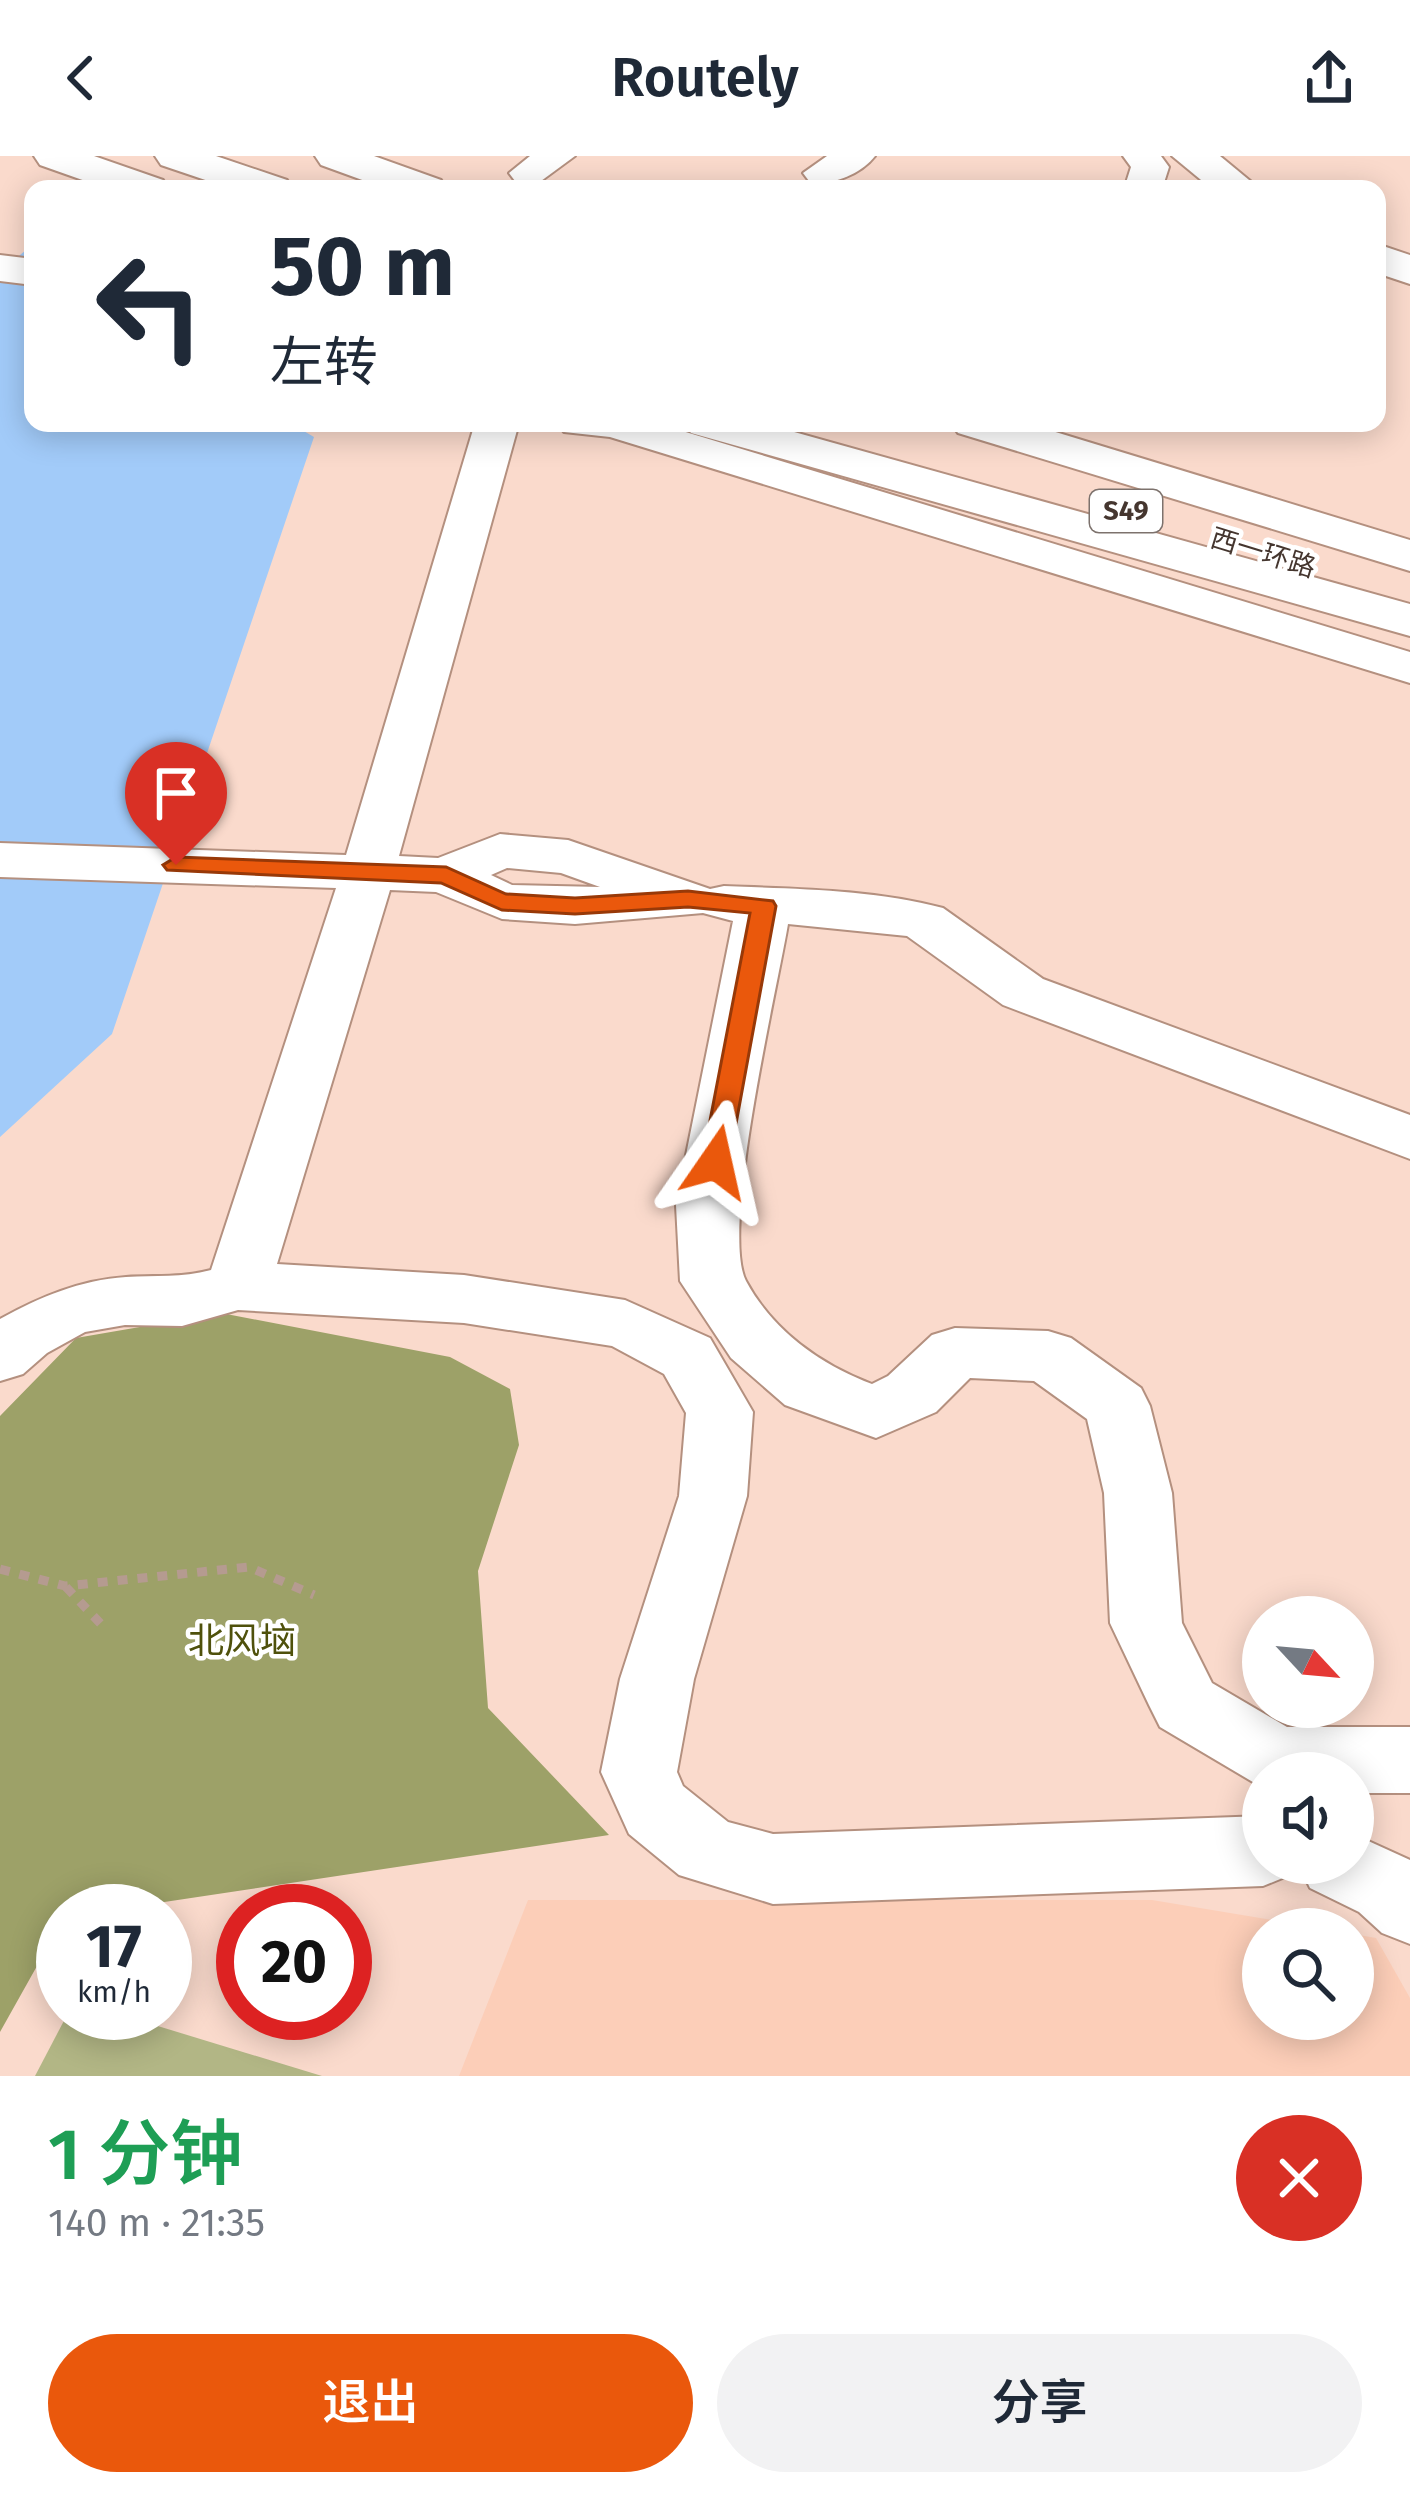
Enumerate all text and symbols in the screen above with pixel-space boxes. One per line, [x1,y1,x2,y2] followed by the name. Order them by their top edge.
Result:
[48,45,114,111] icon: back
[1296,45,1362,111] icon: share
[611,46,799,110] text: Routely
[270,216,455,317] text: 50 m
[72,228,228,384] icon: left
[270,331,378,395] text: 左转
[1090,490,1162,532] road number: S49
[1207,522,1319,584] street label: 西一环路
[125,742,227,865] pin
[143,760,209,826] icon: arrive
[653,1099,779,1225] position arrow
[1242,1596,1374,1728] north arrow
[1242,1596,1374,2040] map controls
[188,1619,296,1663] park label: 北风垴
[1242,1752,1374,1884] button: sound
[216,1884,372,2040] speed limit sign: 20
[1242,1908,1374,2040] button: search
[86,1911,142,1983] text: 17
[77,1974,151,2010] text: km/h
[48,2112,242,2198] text: 1 分钟
[1236,2115,1362,2241] button: close
[48,2200,265,2246] text: 140 m · 21:35
[48,2334,693,2472] button: 退出
[717,2334,1362,2472] button: 分享

